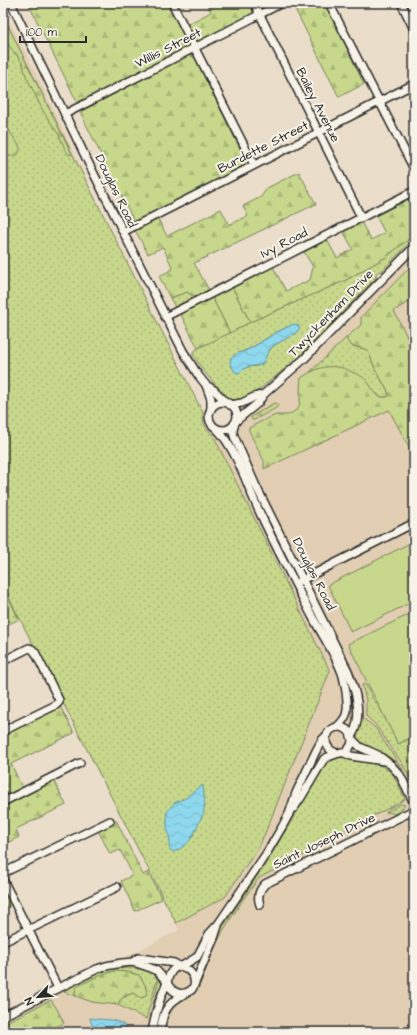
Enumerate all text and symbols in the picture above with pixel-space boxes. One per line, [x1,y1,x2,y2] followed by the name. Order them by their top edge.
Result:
[20,18,86,44] scale bar
[132,23,205,72] street label: Willis Street
[26,24,57,41] text: 100 m
[291,65,345,146] street label: Bailey Avenue
[215,116,312,178] street label: Burdette Street
[90,151,142,231] street label: Douglas Road
[257,223,312,263] street label: Ivy Road
[285,265,378,361] street label: Twyckenham Drive
[287,535,340,614] street label: Douglas Road
[270,808,378,874] street label: Saint Joseph Drive
[18,977,58,1017] north arrow
[21,995,38,1008] text: N

